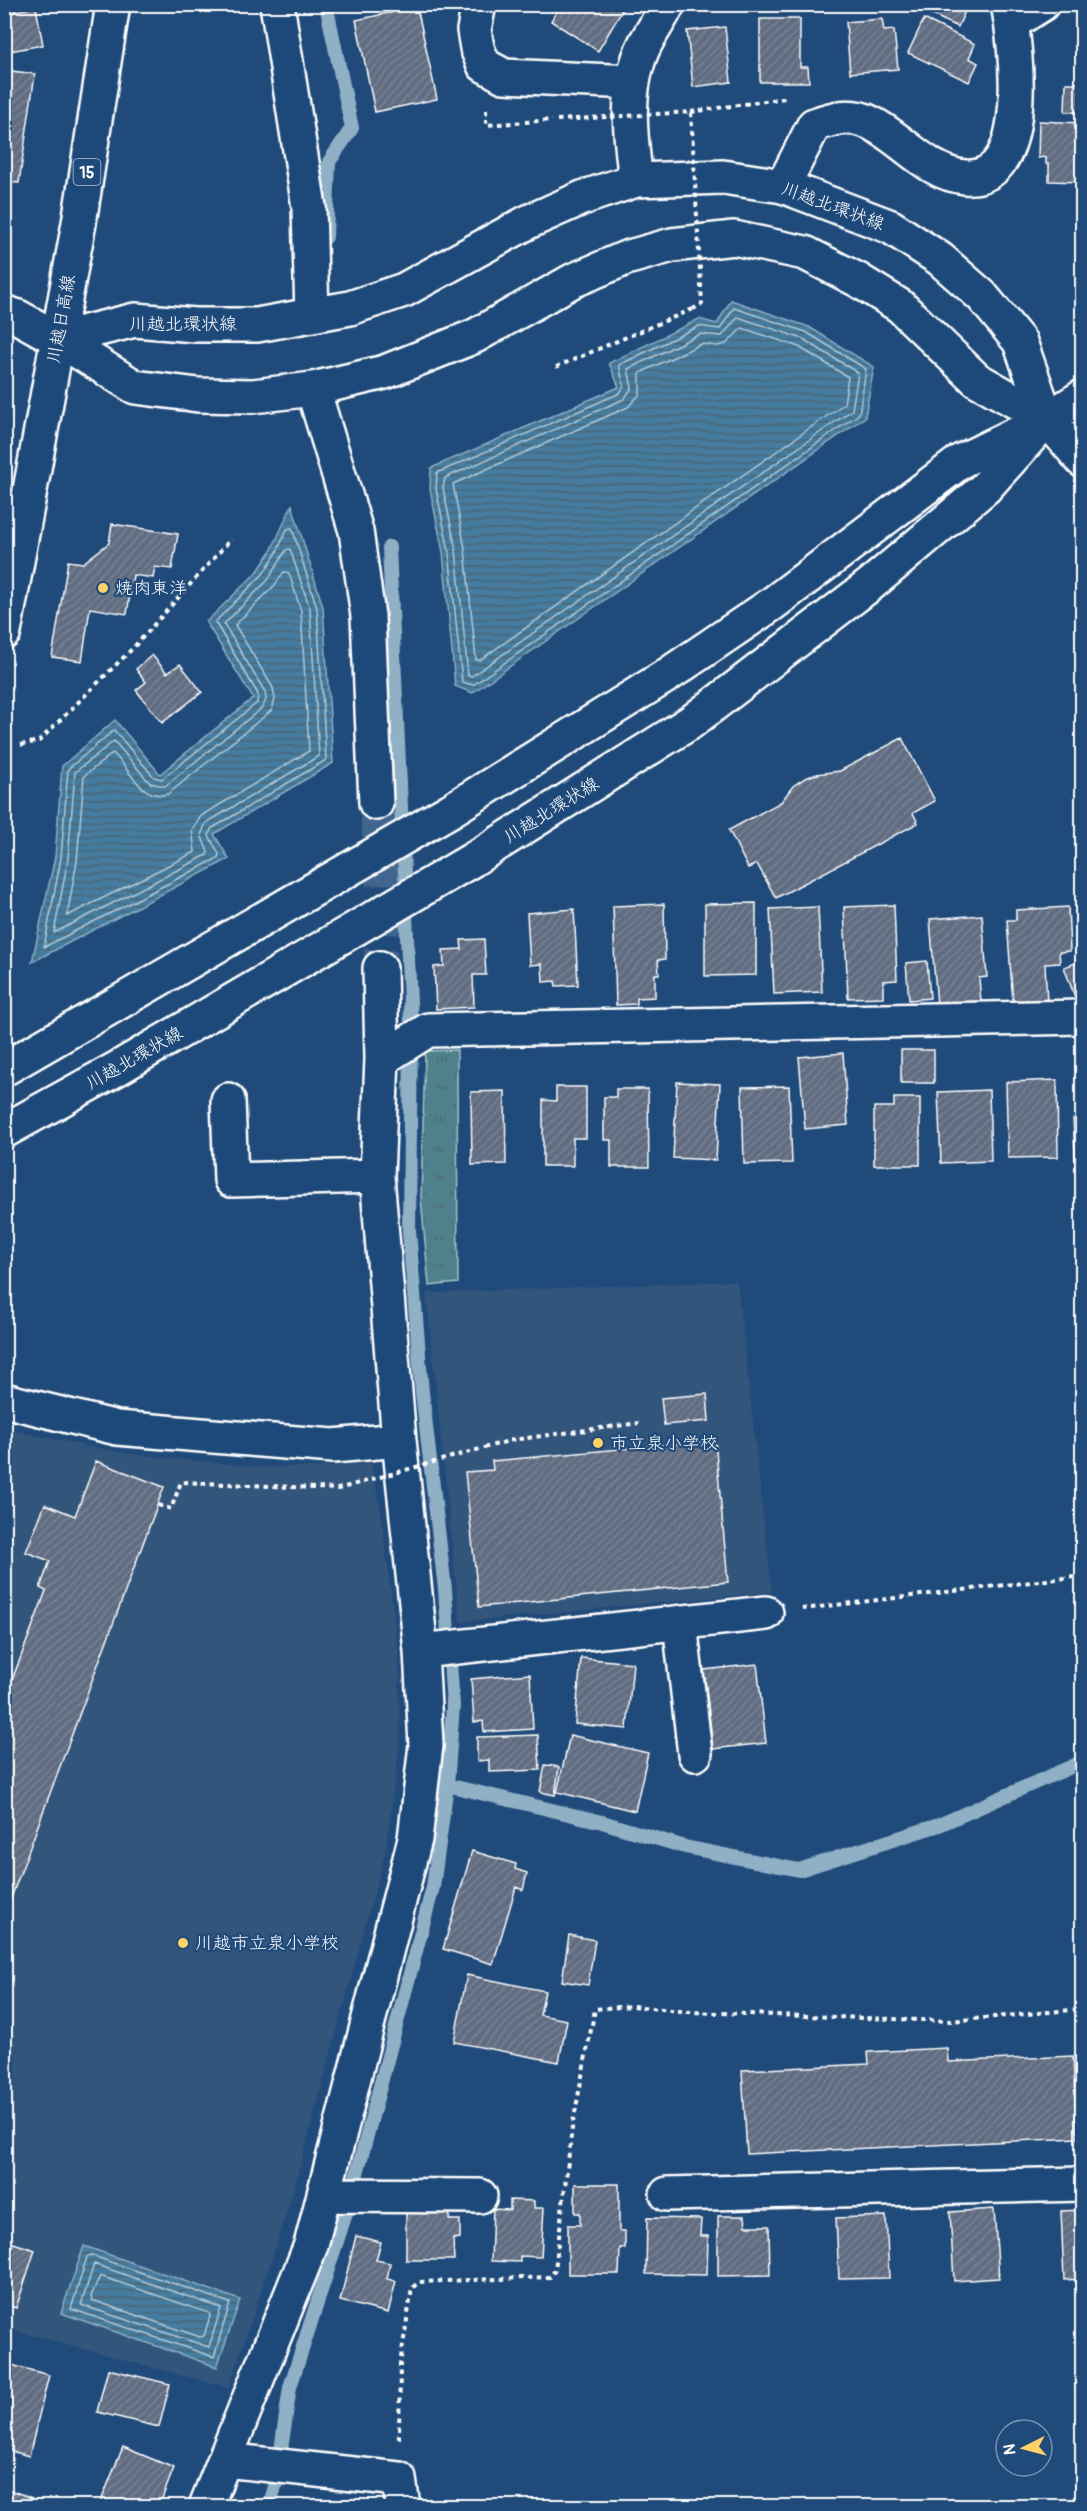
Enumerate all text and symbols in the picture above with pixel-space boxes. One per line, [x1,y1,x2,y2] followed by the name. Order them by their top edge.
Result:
[74,159,100,185] road number: 15
[778,177,888,236] street label: 川越北環状線
[42,273,81,365] street label: 川越日高線
[129,313,237,336] street label: 川越北環状線
[115,577,187,600] place label: 焼肉東洋
[96,581,110,595] marker: 焼肉東洋
[499,772,603,849] street label: 川越北環状線
[82,1021,187,1095] street label: 川越北環状線
[610,1432,718,1455] place label: 市立泉小学校
[591,1436,605,1450] marker: 市立泉小学校
[195,1932,339,1955] place label: 川越市立泉小学校
[176,1936,190,1950] marker: 川越市立泉小学校
[994,2418,1054,2478] north arrow
[1000,2443,1021,2456] text: N

